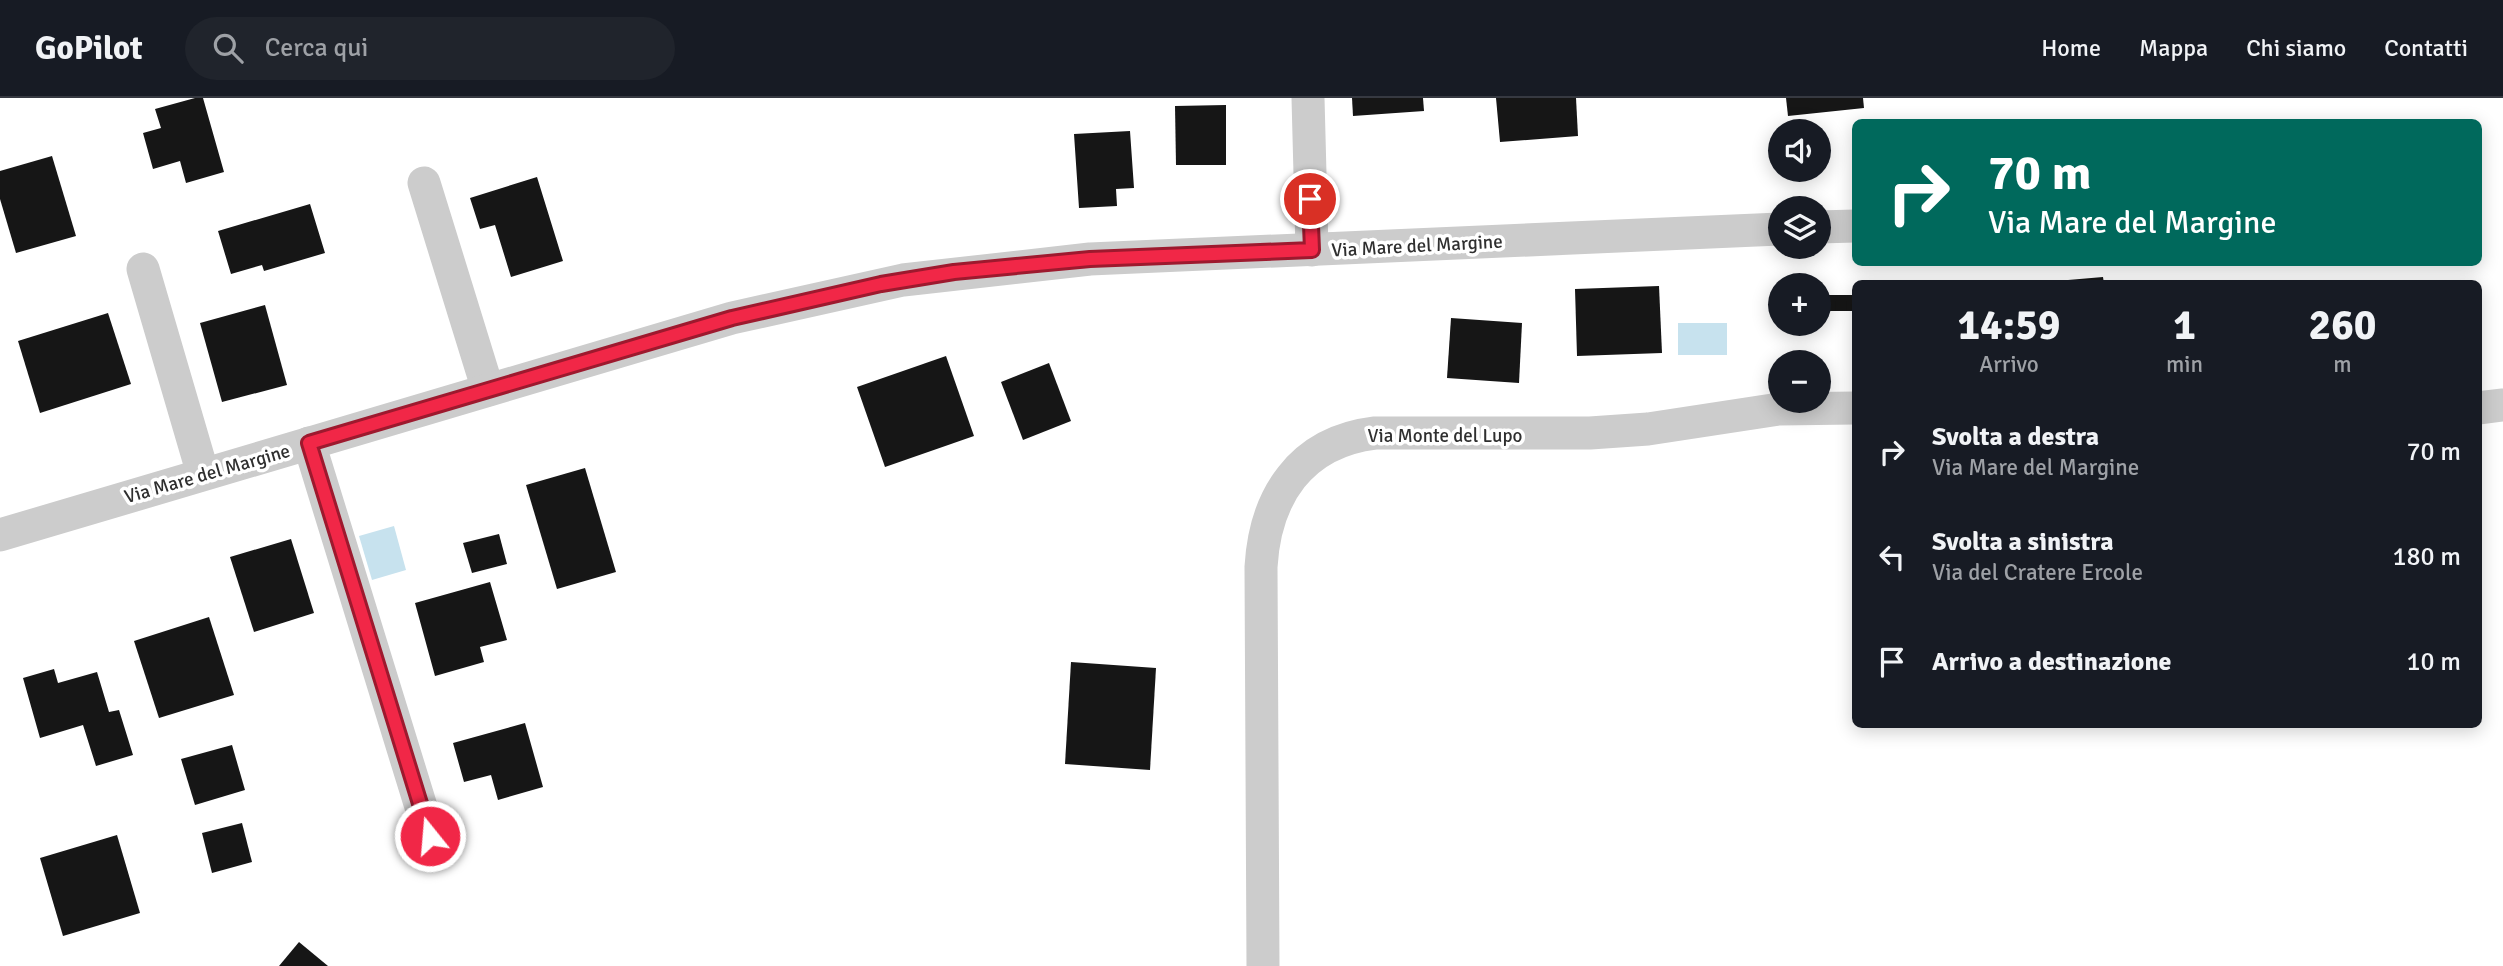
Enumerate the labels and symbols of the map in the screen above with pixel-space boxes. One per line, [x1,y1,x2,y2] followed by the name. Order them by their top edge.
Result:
[1280,169,1340,229] pin
[1331,230,1503,262] street label: Via Mare del Margine
[1368,424,1523,448] street label: Via Monte del Lupo
[122,439,293,509] street label: Via Mare del Margine
[393,799,467,873] position arrow

